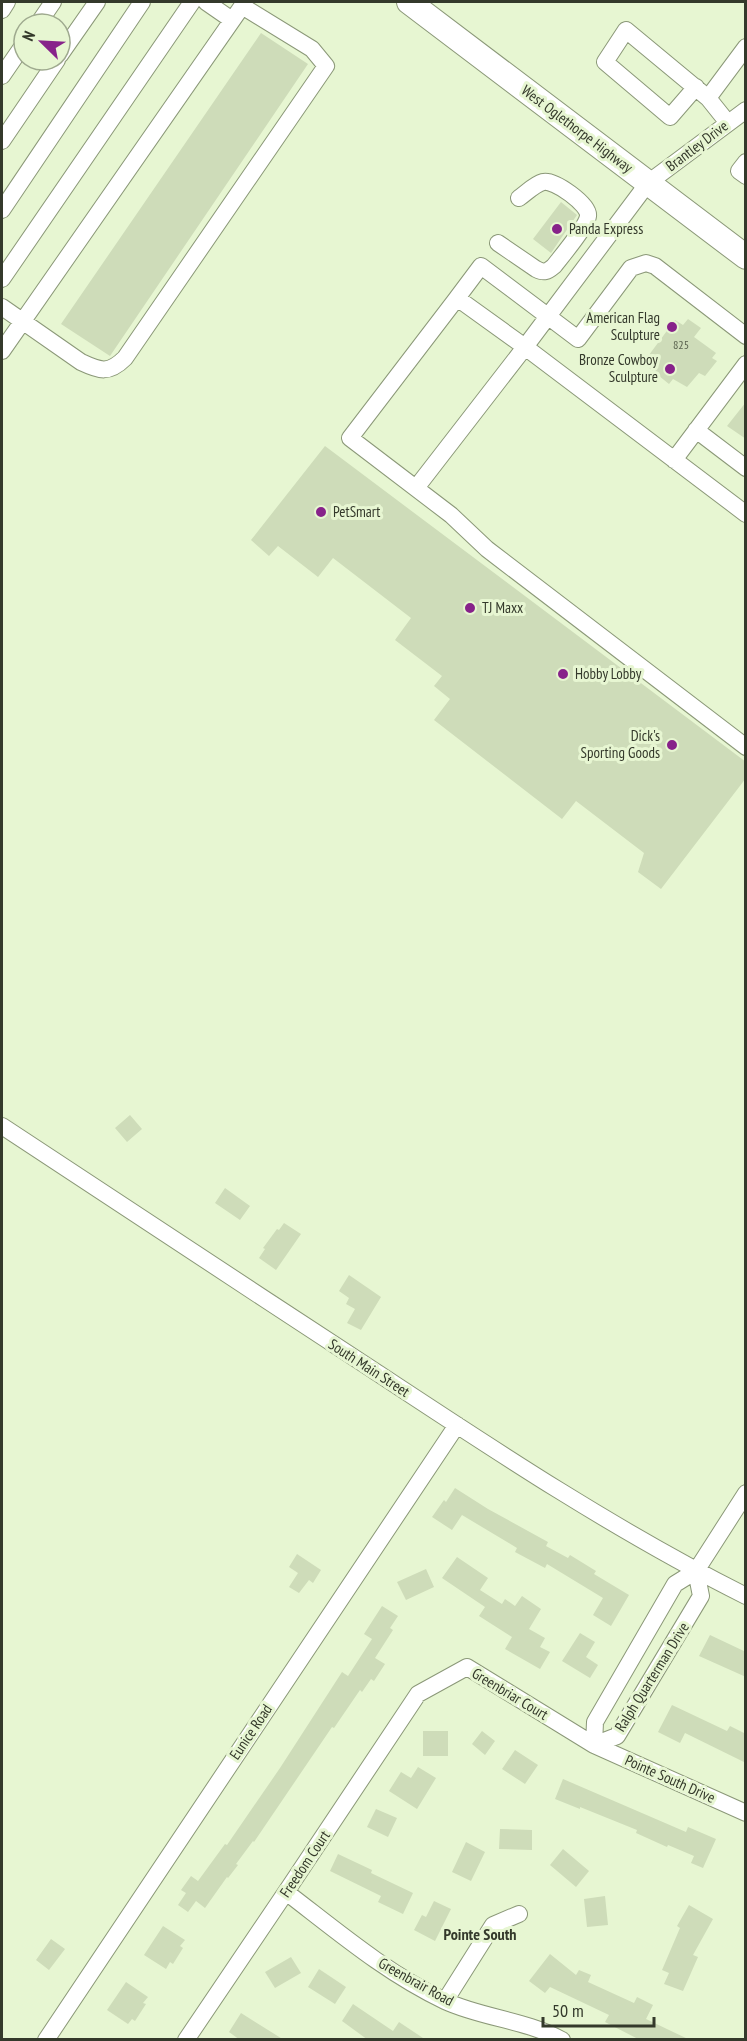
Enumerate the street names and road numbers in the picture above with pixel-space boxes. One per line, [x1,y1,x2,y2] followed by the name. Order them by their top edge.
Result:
[518,81,637,177] street label: West Oglethorpe Highway
[662,116,732,175] street label: Brantley Drive
[325,1334,413,1401] street label: South Main Street
[610,1619,693,1735] street label: Ralph Quarterman Drive
[469,1663,552,1724] street label: Greenbriar Court
[225,1700,276,1763] street label: Eunice Road
[622,1750,718,1807] street label: Pointe South Drive
[275,1827,334,1901] street label: Freedom Court
[375,1953,457,2010] street label: Greenbrair Road

